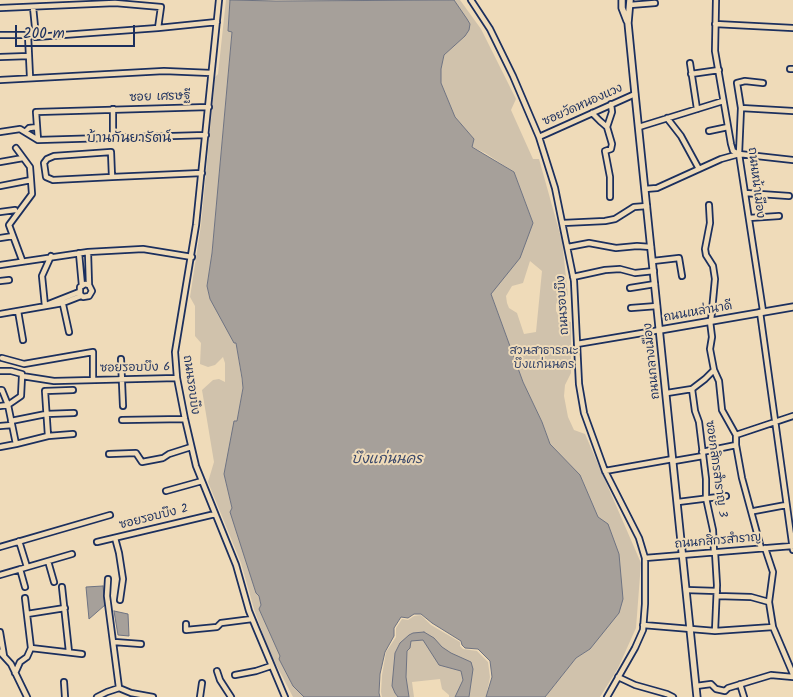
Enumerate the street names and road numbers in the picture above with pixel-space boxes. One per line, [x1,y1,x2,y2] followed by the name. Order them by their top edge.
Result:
[541,82,625,130] street label: ซอยวัดหนองแวง
[129,90,191,106] street label: ซอย เศรษฐี
[744,147,766,219] street label: ถนนหน้าเมือง
[555,275,573,335] street label: ถนนรอบบึง
[663,300,733,326] street label: ถนนเหล่านาดี
[642,322,664,400] street label: ถนนกลางเมือง
[179,354,201,416] street label: ถนนรอบบึง
[100,361,170,377] street label: ซอยรอบบึง 6
[701,420,729,518] street label: ซอยกสิกรสำราญ 3
[118,502,190,534] street label: ซอยรอบบึง 2
[674,531,762,553] street label: ถนนกสิกรสำราญ

